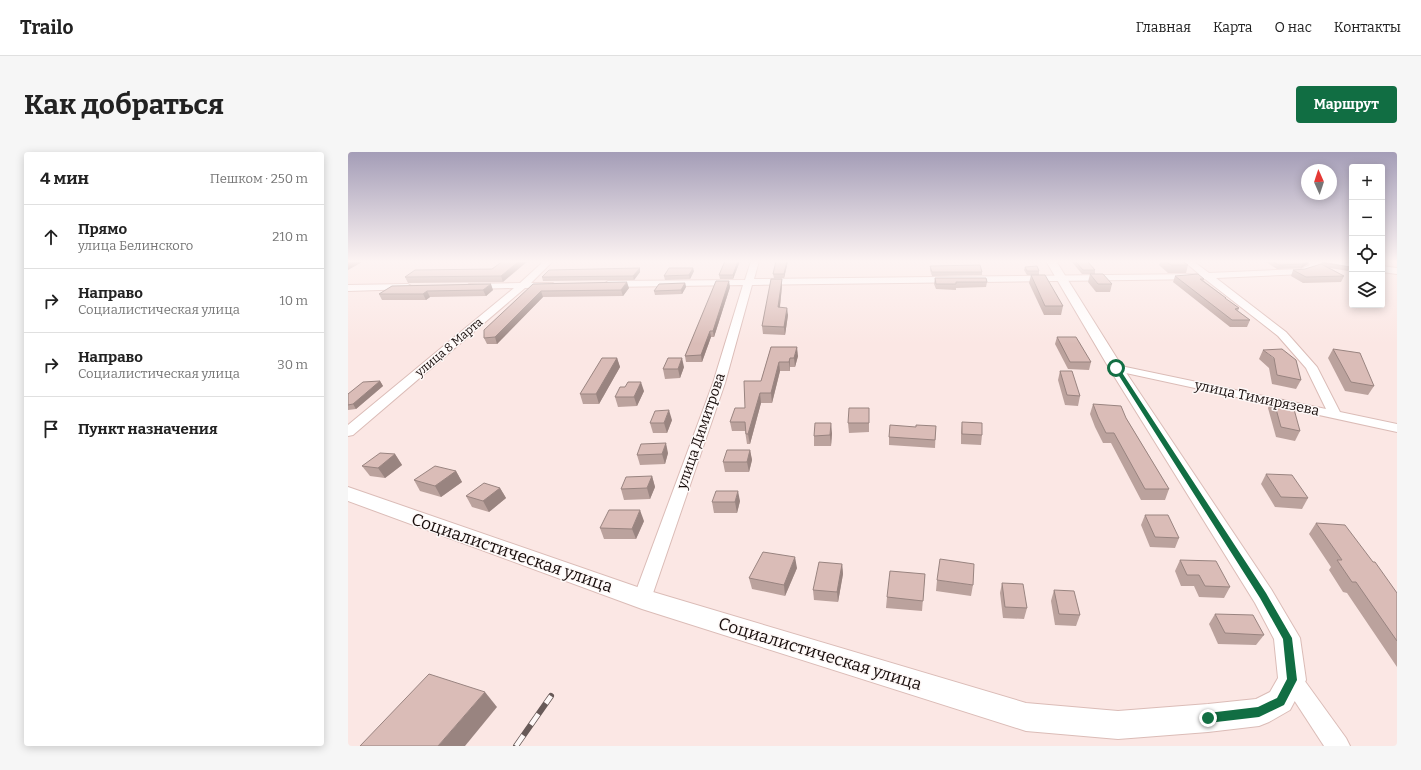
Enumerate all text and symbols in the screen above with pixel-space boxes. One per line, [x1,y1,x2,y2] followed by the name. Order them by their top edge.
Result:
[20,16,73,39] text: Trailo
[1136,19,1191,36] text: Главная
[1213,19,1252,36] text: Карта
[1274,19,1312,36] text: О нас
[1334,19,1401,36] text: Контакты
[1296,86,1397,123] button: Маршрут
[24,88,224,121] text: Как добраться
[1301,164,1337,200] north arrow
[1349,164,1385,308] map controls
[1349,164,1385,200] button: +
[40,168,89,189] text: 4 мин
[210,171,308,186] text: Пешком · 250 m
[1349,200,1385,236] button: −
[78,220,127,238] text: Прямо
[40,226,62,248] icon: ahead
[272,229,308,244] text: 210 m
[1349,236,1385,272] button: locate
[78,238,193,253] text: улица Белинского
[1349,272,1385,308] button: layers
[78,284,143,302] text: Направо
[40,290,62,312] icon: right
[279,293,308,308] text: 10 m
[78,302,240,317] text: Социалистическая улица
[412,314,486,380] street label: улица 8 Марта
[78,348,143,366] text: Направо
[40,354,62,376] icon: right
[277,357,308,372] text: 30 m
[1107,359,1125,377] route start
[78,366,240,381] text: Социалистическая улица
[673,370,729,492] street label: улица Димитрова
[1192,376,1321,420] street label: улица Тимирязева
[40,418,62,440] icon: arrive
[78,420,218,438] text: Пункт назначения
[409,509,615,597] street label: Социалистическая улица
[716,613,924,695] street label: Социалистическая улица
[1199,709,1217,727] route end

